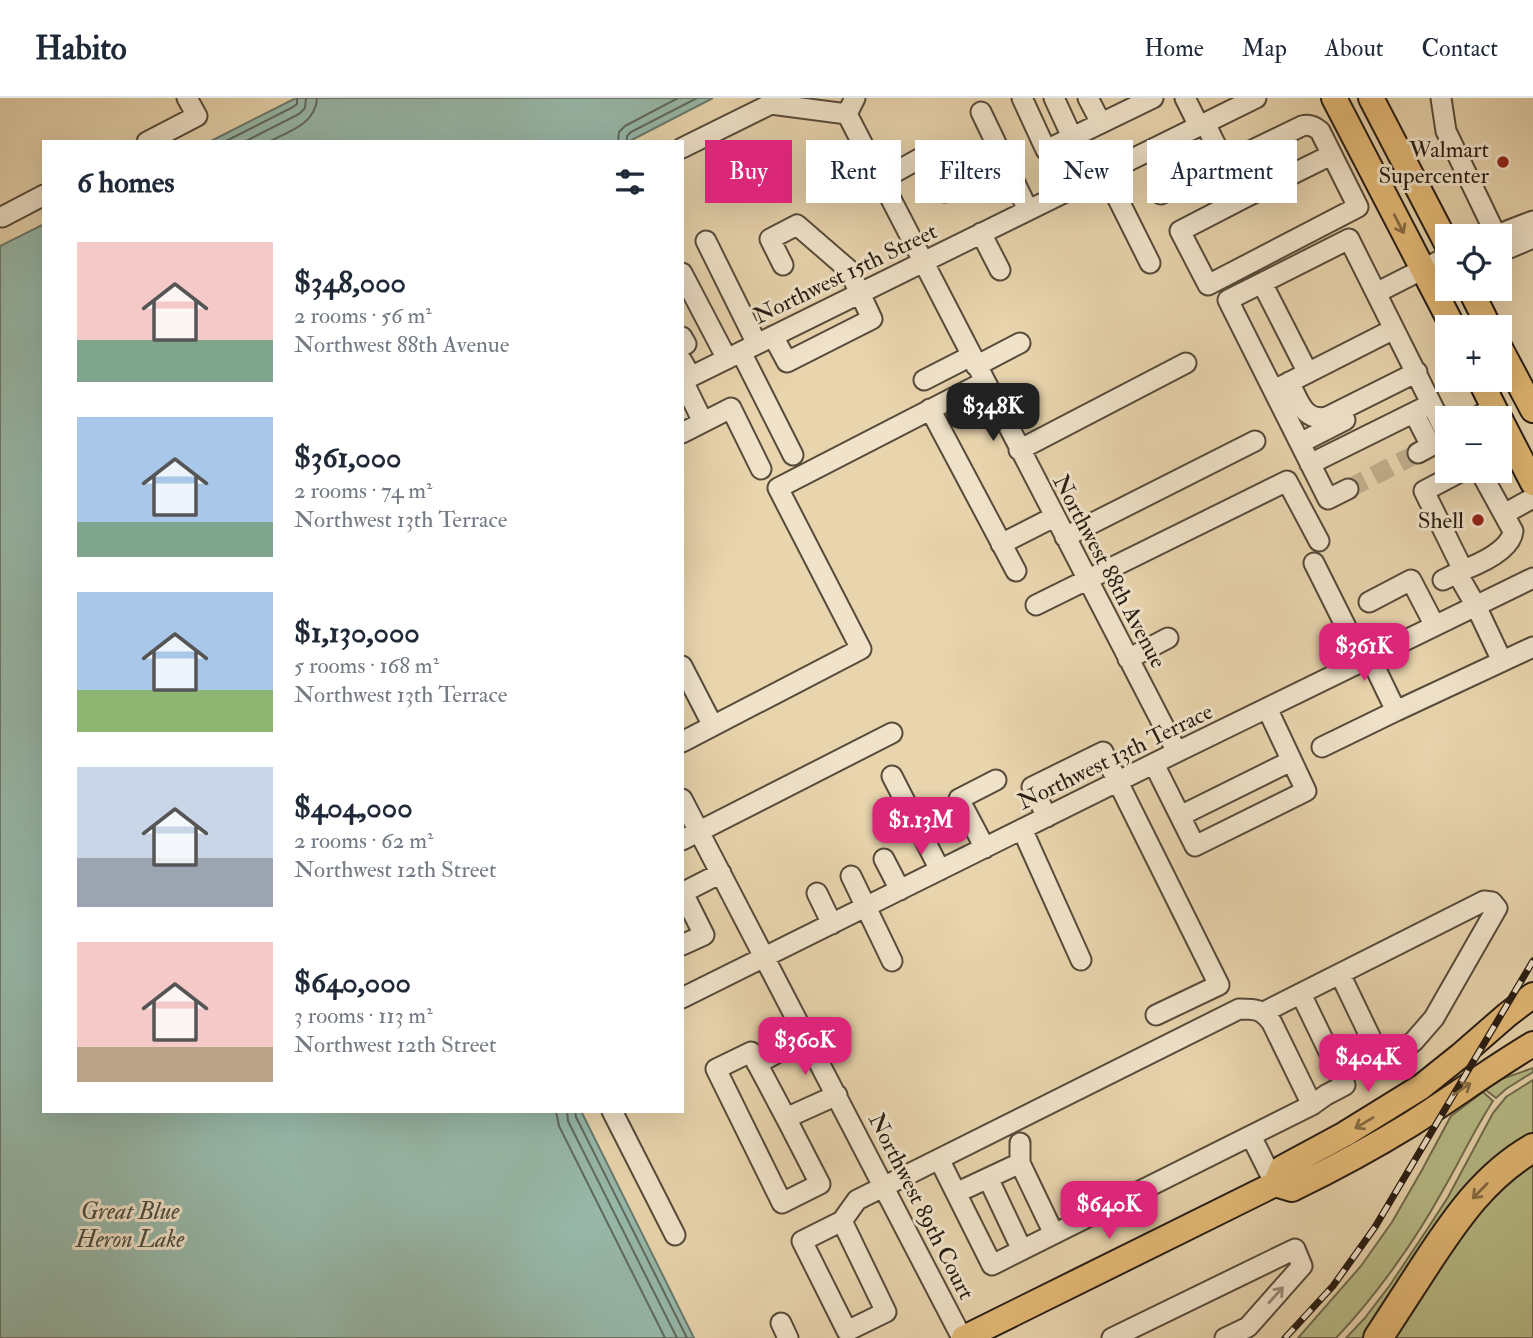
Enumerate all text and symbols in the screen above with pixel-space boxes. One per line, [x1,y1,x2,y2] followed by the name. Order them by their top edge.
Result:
[35,28,127,69] text: Habito
[1144,33,1204,64] text: Home
[1242,33,1287,64] text: Map
[1325,33,1384,64] text: About
[1422,33,1498,64] text: Contact
[1378,135,1489,191] place label: Walmart Supercenter
[705,140,792,203] chip: Buy
[806,140,901,203] chip: Rent
[915,140,1025,203] chip: Filters
[1039,140,1133,203] chip: New
[1147,140,1297,203] chip: Apartment
[1495,154,1511,170] marker: Walmart Supercenter
[611,163,649,201] icon: filters
[77,164,175,201] text: 6 homes
[1393,213,1407,234] one-way arrow
[749,216,942,330] street label: Northwest 15th Street
[1435,224,1512,483] map controls
[1435,224,1512,301] button: locate
[294,264,406,301] text: $348,000
[133,270,217,354] icon: home
[294,301,432,330] text: 2 rooms · 56 m²
[1435,315,1512,392] button: +
[294,330,509,359] text: Northwest 88th Avenue
[944,384,1042,443] pin: $348K
[962,391,1024,420] text: $348K
[1435,406,1512,483] button: −
[294,439,401,476] text: $361,000
[133,445,217,529] icon: home
[1046,469,1173,673] street label: Northwest 88th Avenue
[294,476,433,505] text: 2 rooms · 74 m²
[294,505,507,534] text: Northwest 13th Terrace
[1418,506,1464,535] place label: Shell
[1470,512,1486,528] marker: Shell
[294,614,420,651] text: $1,130,000
[133,620,217,704] icon: home
[1315,624,1413,683] pin: $361K
[1335,631,1393,660] text: $361K
[294,651,439,680] text: 5 rooms · 168 m²
[294,680,507,709] text: Northwest 13th Terrace
[1013,696,1218,816] street label: Northwest 13th Terrace
[294,789,413,826] text: $404,000
[133,795,217,879] icon: home
[864,798,978,857] pin: $1.13M
[889,805,954,834] text: $1.13M
[294,826,433,855] text: 2 rooms · 62 m²
[294,855,496,884] text: Northwest 12th Street
[294,964,411,1001] text: $640,000
[133,970,217,1054] icon: home
[294,1001,433,1030] text: 3 rooms · 113 m²
[756,1018,854,1077] pin: $360K
[774,1025,836,1054] text: $360K
[294,1030,496,1059] text: Northwest 12th Street
[1319,1034,1417,1094] pin: $404K
[1335,1042,1401,1071] text: $404K
[1452,1082,1471,1096] one-way arrow
[862,1108,981,1304] street label: Northwest 89th Court
[1354,1116,1374,1130] one-way arrow
[1472,1181,1489,1199] one-way arrow
[1060,1182,1158,1241] pin: $640K
[1077,1189,1141,1218] text: $640K
[75,1196,185,1255] water label: Great Blue Heron Lake
[1268,1286,1284,1304] one-way arrow

